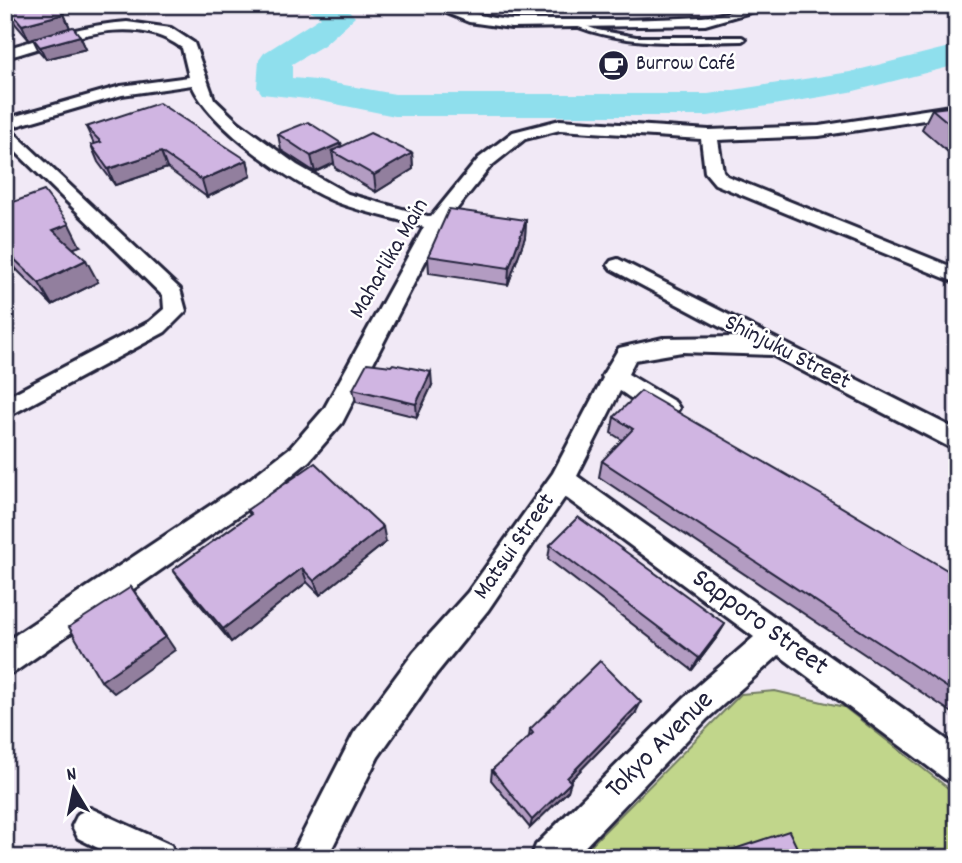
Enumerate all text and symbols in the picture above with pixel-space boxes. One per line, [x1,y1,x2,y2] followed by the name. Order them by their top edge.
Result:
[596,48,630,82] cafe icon: Burrow Café
[636,50,735,80] place label: Burrow Café
[342,192,438,326] street label: Maharlika Main
[718,307,856,399] street label: Shinjuku Street
[466,487,564,607] street label: Matsui Street
[682,560,836,688] street label: Sapporo Street
[598,683,724,809] street label: Tokyo Avenue
[38,754,108,824] north arrow
[65,762,79,790] text: N

